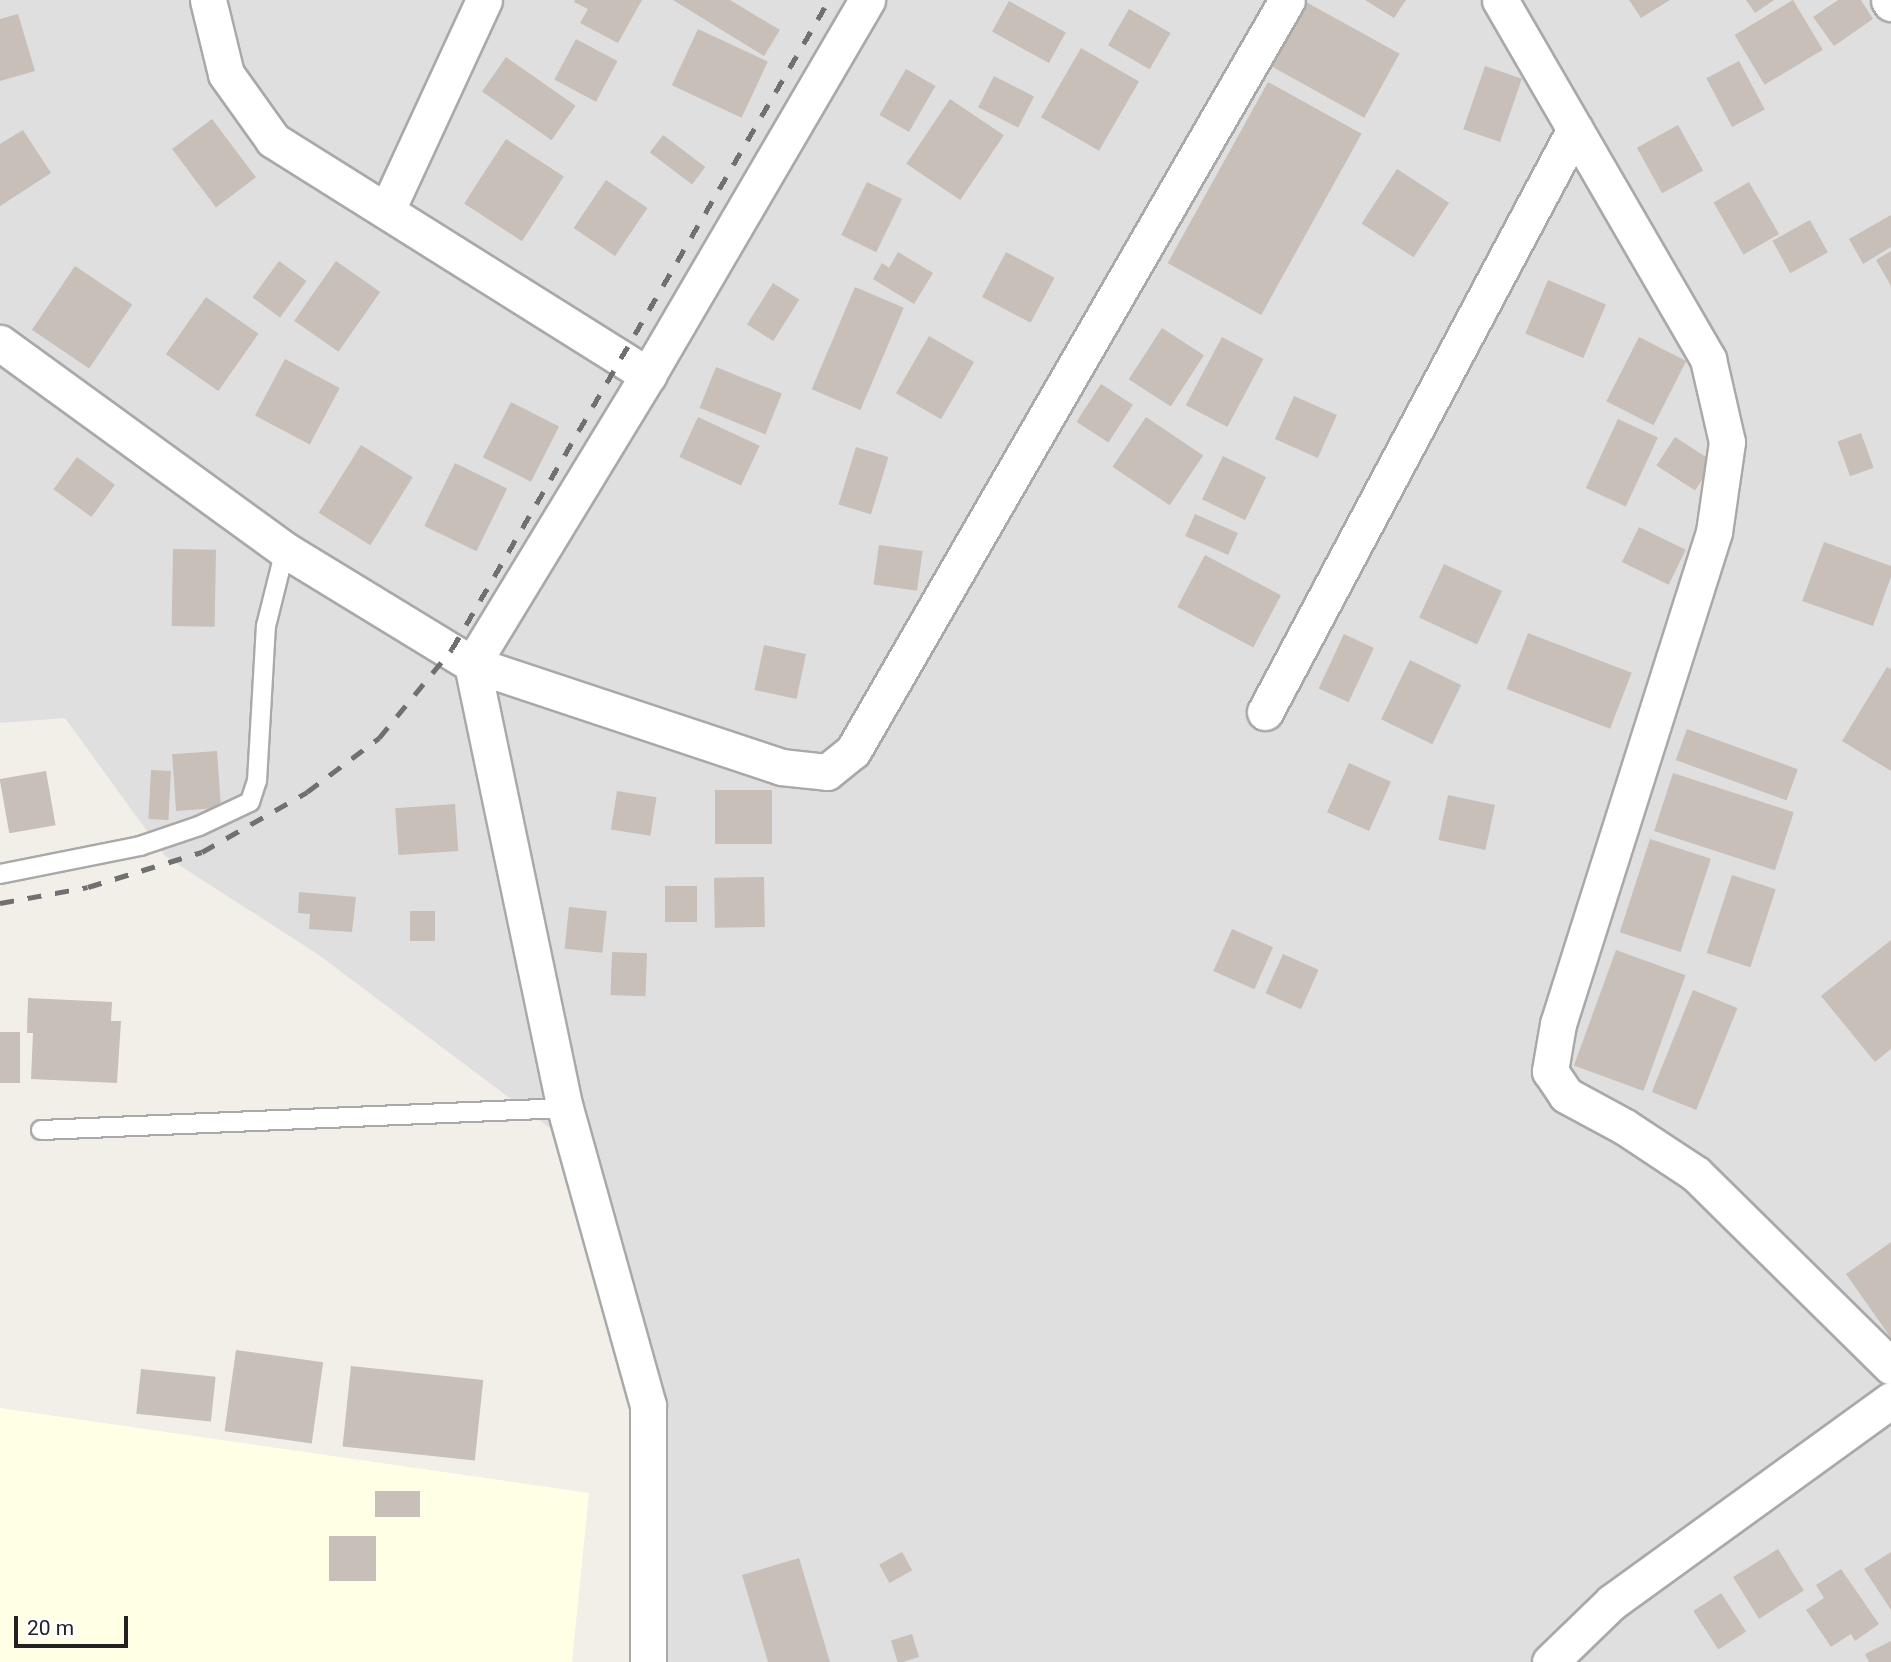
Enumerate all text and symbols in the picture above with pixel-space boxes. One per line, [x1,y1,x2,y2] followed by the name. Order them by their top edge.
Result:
[18,1602,131,1646] scale bar
[27,1616,74,1640] text: 20 m

